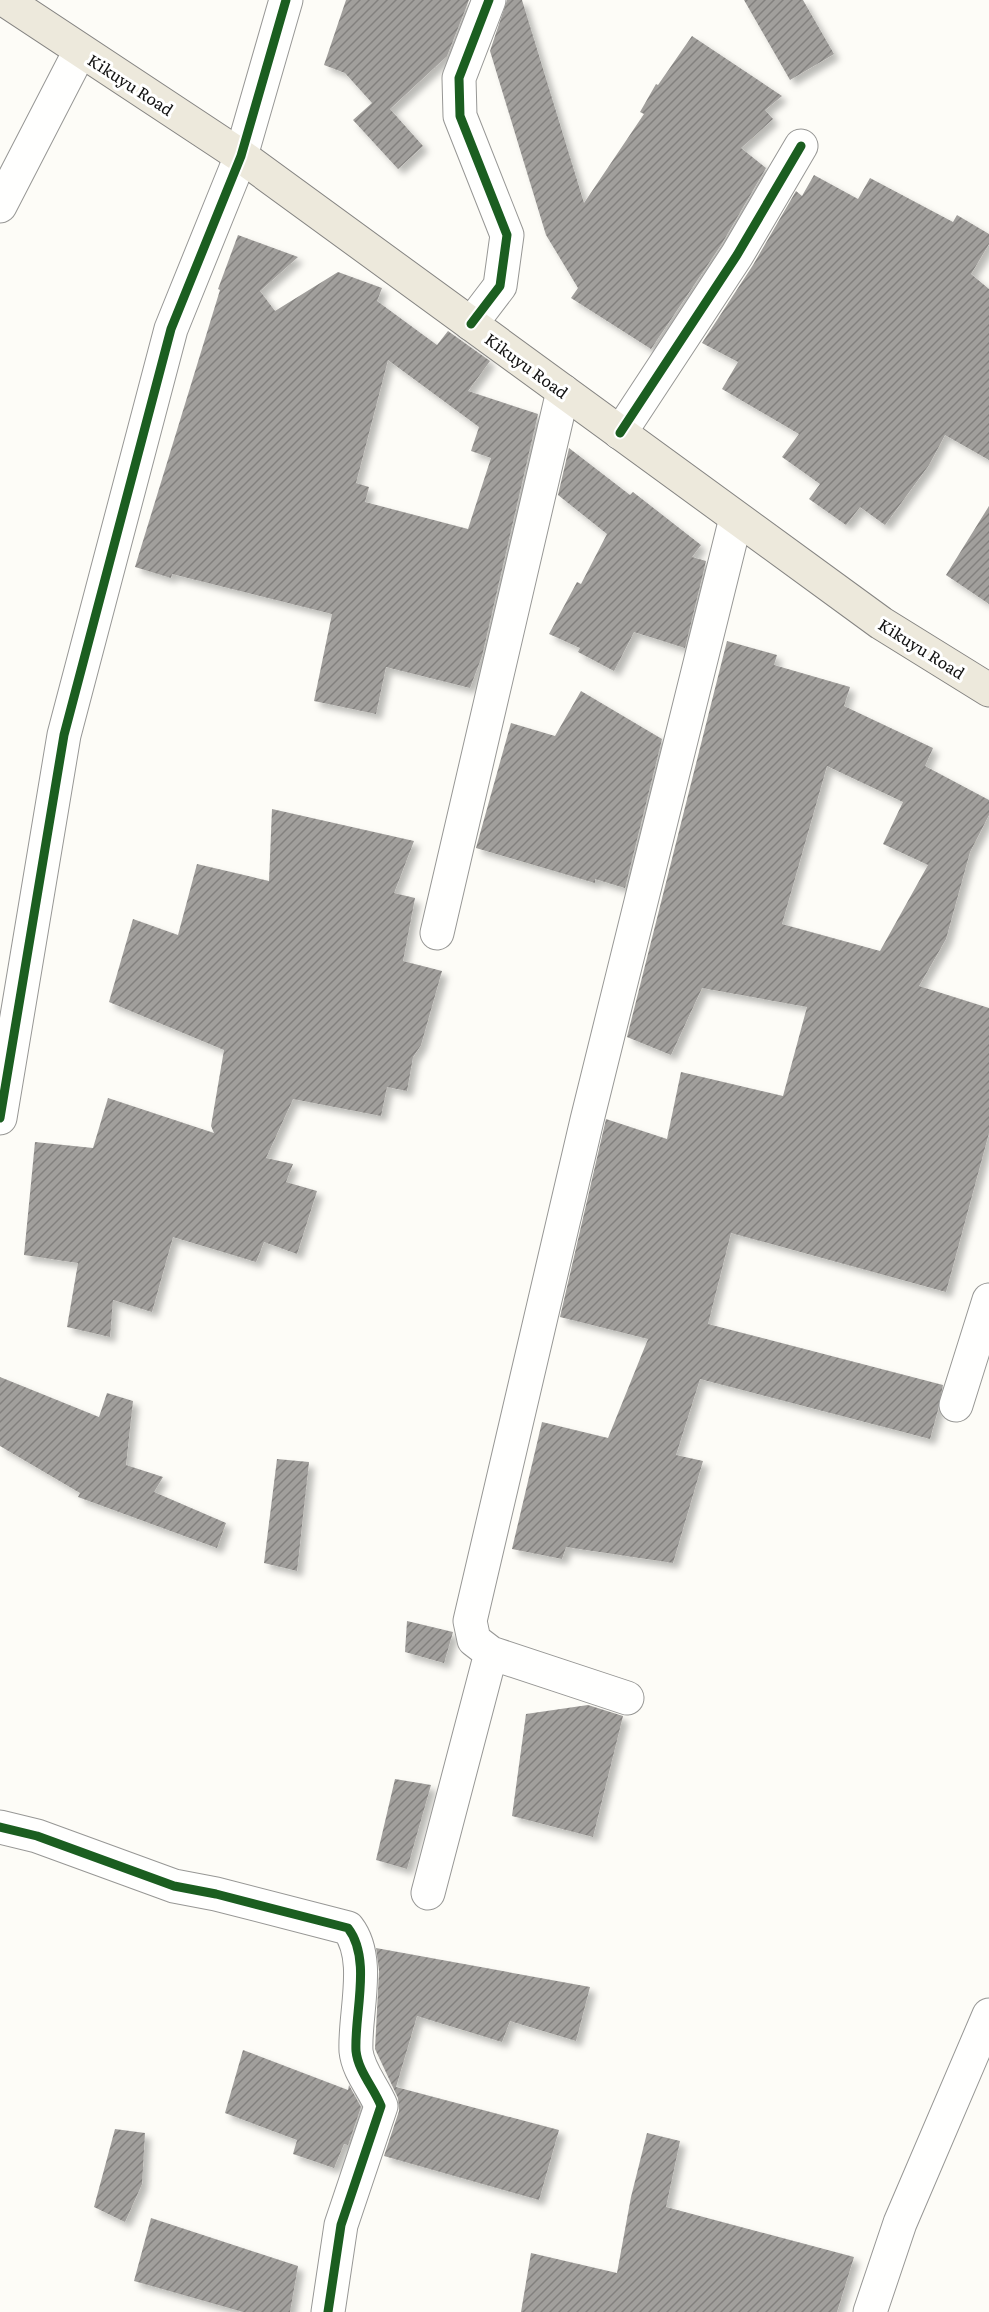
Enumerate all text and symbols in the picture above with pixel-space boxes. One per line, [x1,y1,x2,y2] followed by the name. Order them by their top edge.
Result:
[83,47,179,121] street label: Kikuyu Road
[480,326,574,404] street label: Kikuyu Road
[874,612,970,684] street label: Kikuyu Road

